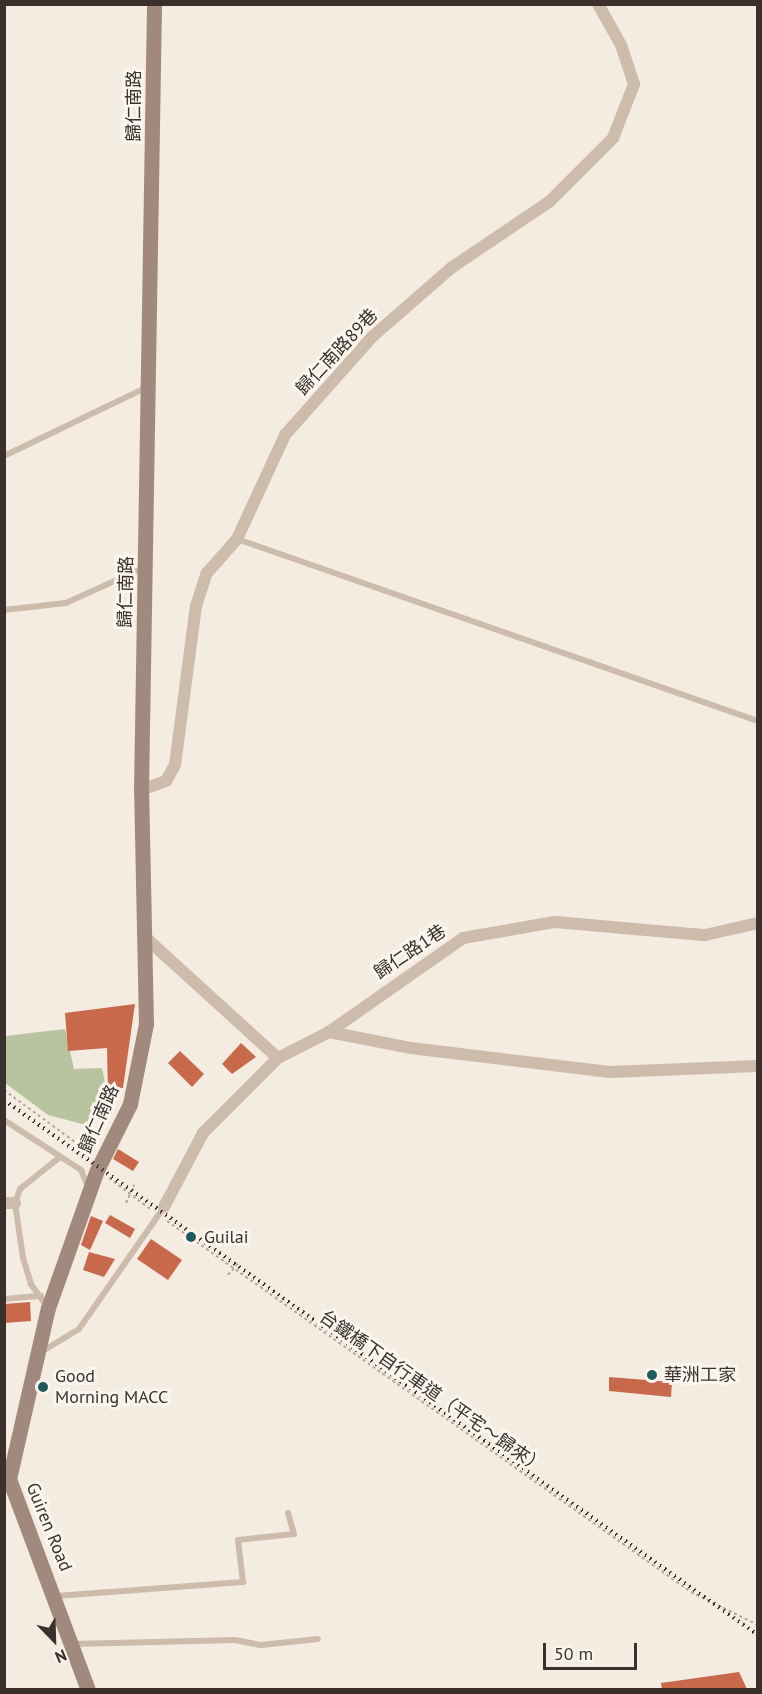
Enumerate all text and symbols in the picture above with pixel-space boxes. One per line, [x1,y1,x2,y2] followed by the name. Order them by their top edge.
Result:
[123,70,145,142] street label: 歸仁南路
[292,305,382,399] street label: 歸仁南路89巷
[115,556,137,628] street label: 歸仁南路
[370,920,450,984] street label: 歸仁路1巷
[74,1082,124,1156] street label: 歸仁南路
[204,1226,249,1248] place label: Guilai
[182,1228,200,1246] marker: Guilai
[315,1306,549,1478] street label: 台鐵橋下自行車道（平宅～歸來）
[664,1364,736,1386] place label: 華洲工家
[55,1366,168,1408] place label: Good Morning MACC
[645,1368,659,1382] marker: 華洲工家
[36,1380,50,1394] marker: Good Morning MACC
[21,1480,77,1574] street label: Guiren Road
[24,1610,84,1670] north arrow
[546,1631,640,1669] scale bar
[554,1642,593,1665] text: 50 m
[52,1645,70,1668] text: N

